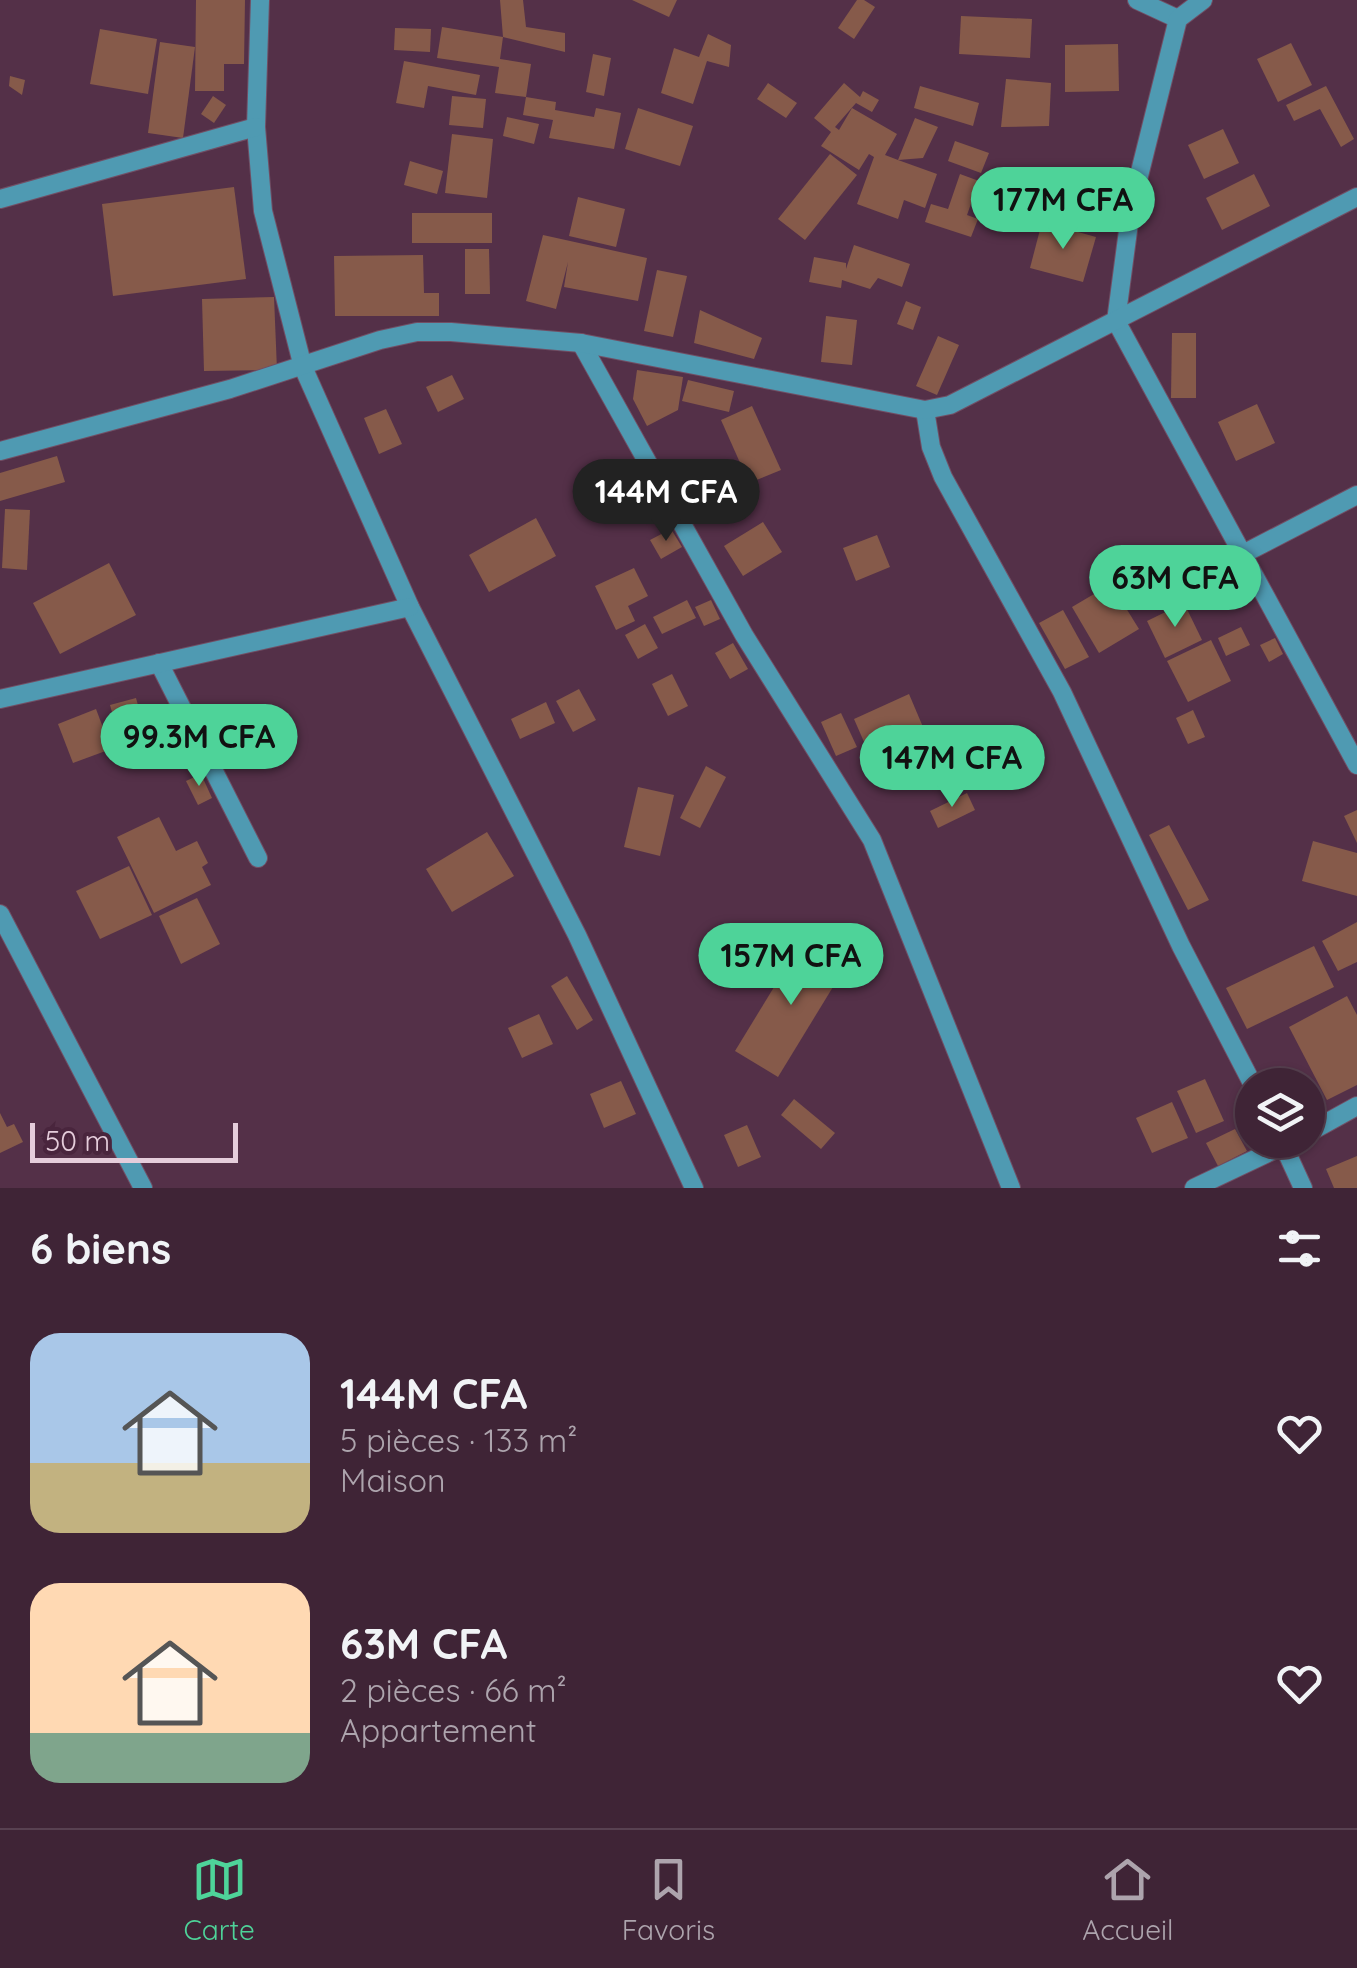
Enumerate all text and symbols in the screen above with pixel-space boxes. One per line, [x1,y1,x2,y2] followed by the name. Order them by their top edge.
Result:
[960,167,1166,252] pin: 177M CFA
[993,179,1133,219] text: 177M CFA
[563,459,769,544] pin: 144M CFA
[595,471,737,511] text: 144M CFA
[1083,545,1267,630] pin: 63M CFA
[1111,557,1239,597] text: 63M CFA
[85,704,313,789] pin: 99.3M CFA
[123,716,275,756] text: 99.3M CFA
[849,725,1055,810] pin: 147M CFA
[882,737,1022,777] text: 147M CFA
[688,923,894,1008] pin: 157M CFA
[720,935,862,975] text: 157M CFA
[1235,1068,1325,1158] map controls
[1235,1068,1325,1158] button: layers
[30,1118,238,1162] scale bar
[45,1123,110,1158] text: 50 m
[1272,1221,1327,1276] icon: filters
[30,1222,171,1275] text: 6 biens
[340,1367,527,1420] text: 144M CFA
[110,1373,230,1493] icon: home
[1272,1406,1327,1461] icon: heart
[340,1420,577,1460] text: 5 pièces · 133 m²
[340,1460,446,1500] text: Maison
[340,1617,507,1670] text: 63M CFA
[110,1623,230,1743] icon: home
[1272,1656,1327,1711] icon: heart
[340,1670,567,1710] text: 2 pièces · 66 m²
[340,1710,537,1750] text: Appartement
[184,1852,255,1947] tab: Carte
[622,1852,715,1947] tab: Favoris
[1082,1852,1173,1947] tab: Accueil

